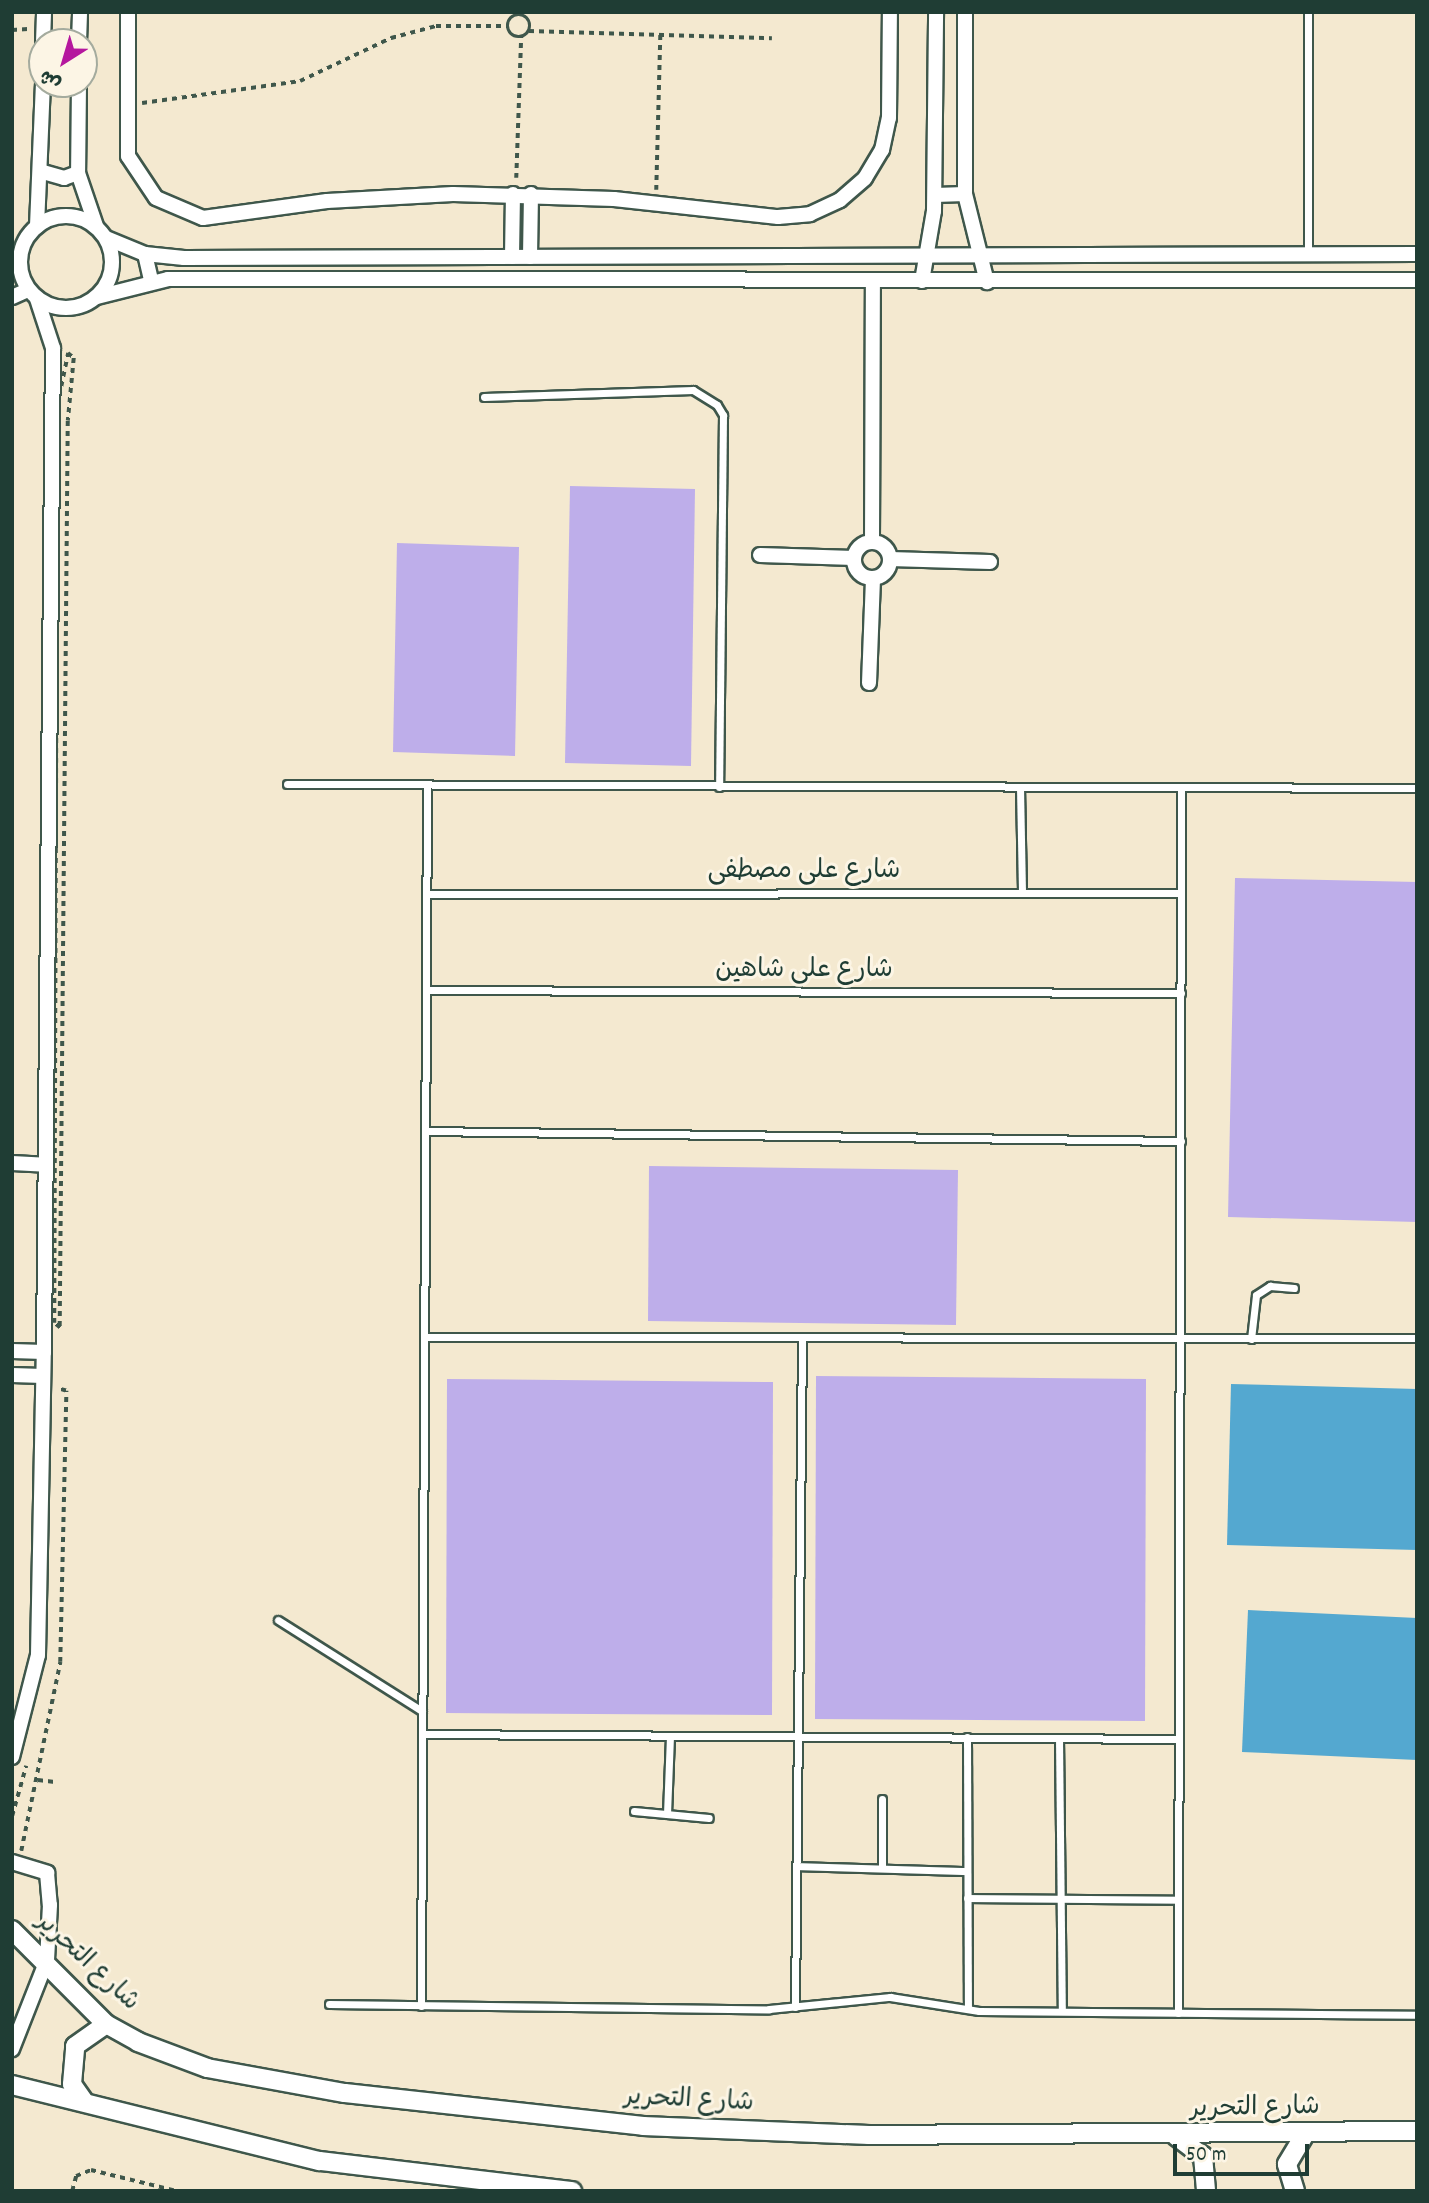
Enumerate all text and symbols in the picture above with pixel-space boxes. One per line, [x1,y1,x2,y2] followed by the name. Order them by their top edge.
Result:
[28,28,98,98] north arrow
[35,62,68,96] text: ش
[708,856,900,888] street label: شارع على مصطفى
[715,955,893,987] street label: شارع على شاهين
[29,1907,145,2019] street label: شارع التحرير
[623,2082,755,2120] street label: شارع التحرير
[1190,2092,1320,2126] street label: شارع التحرير
[1177,2130,1314,2174] scale bar
[1186,2141,1226,2171] text: 50 m

